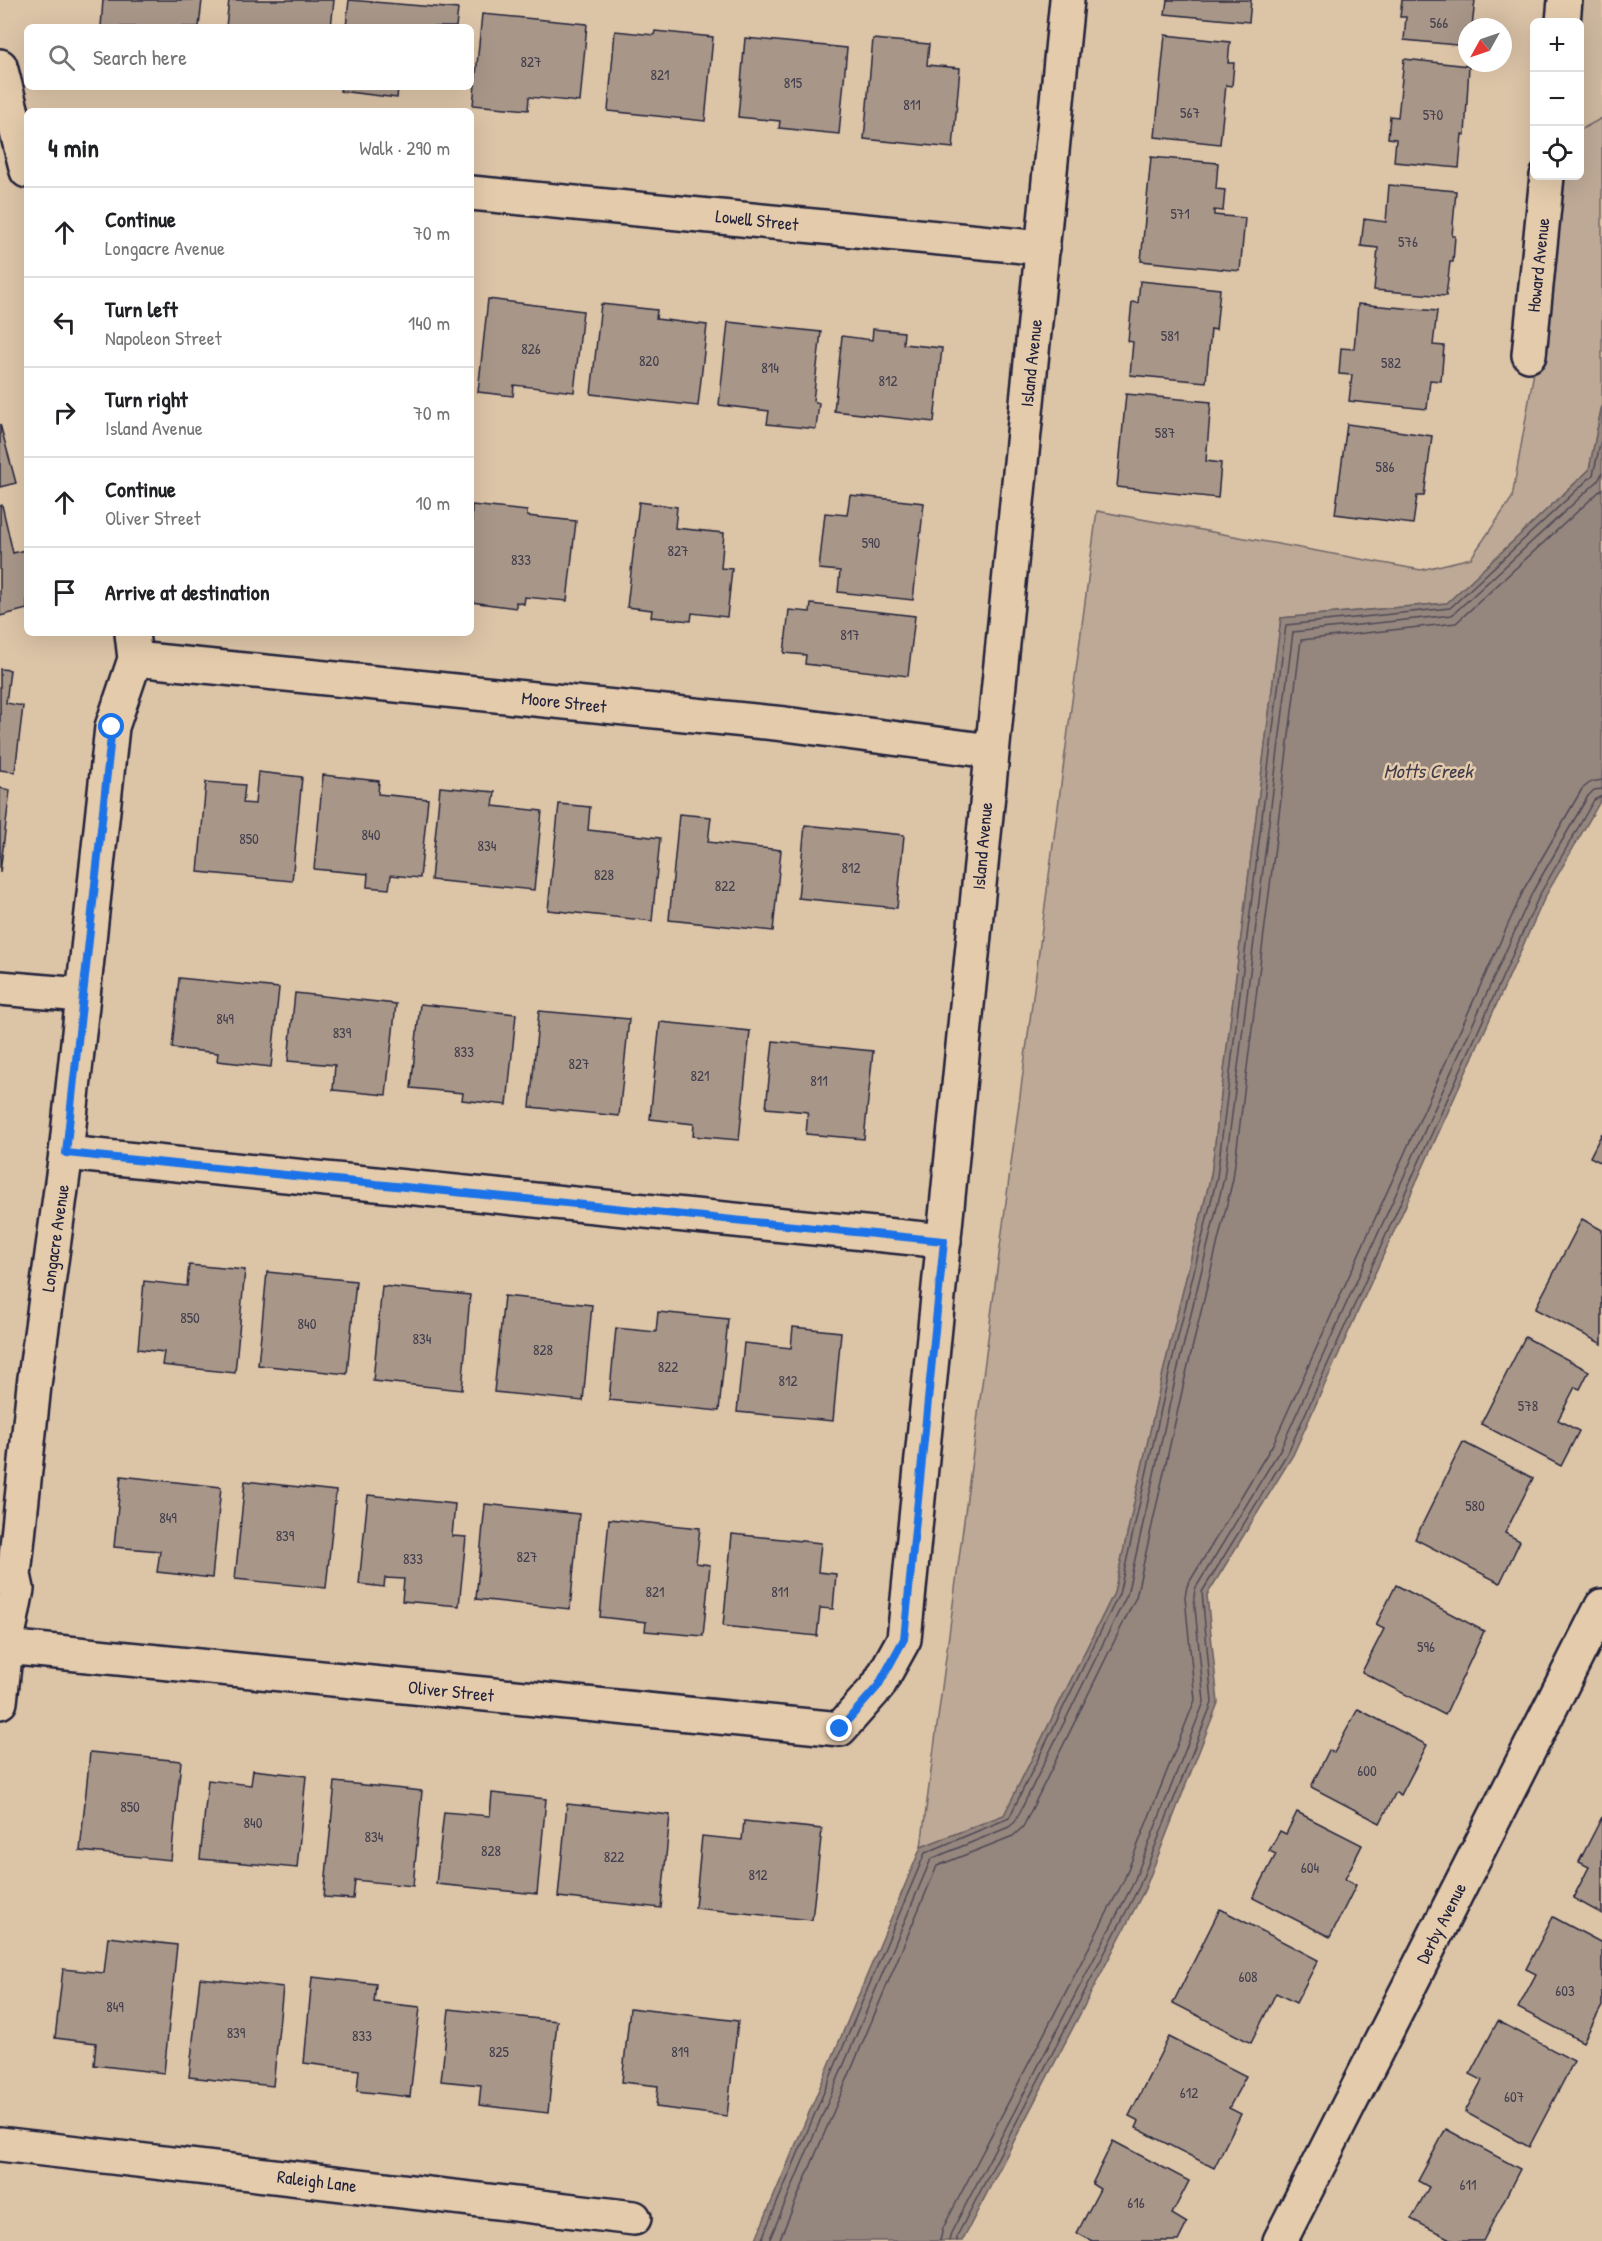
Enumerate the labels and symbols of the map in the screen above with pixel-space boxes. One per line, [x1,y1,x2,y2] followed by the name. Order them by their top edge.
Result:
[1430,12,1448,33] house number: 566
[1458,18,1512,72] north arrow
[521,51,541,72] house number: 827
[651,64,669,85] house number: 821
[784,72,803,93] house number: 815
[903,94,921,115] house number: 811
[1180,102,1200,123] house number: 567
[1423,104,1444,125] house number: 570
[714,203,801,237] street label: Lowell Street
[1170,203,1190,224] house number: 571
[1521,217,1555,313] street label: Howard Avenue
[1398,231,1418,252] house number: 576
[1014,318,1048,408] street label: Island Avenue
[1161,325,1179,346] house number: 581
[521,338,541,359] house number: 826
[639,350,659,371] house number: 820
[1381,352,1401,373] house number: 582
[761,357,779,378] house number: 814
[879,370,897,391] house number: 812
[1155,422,1175,443] house number: 587
[1376,456,1394,477] house number: 586
[862,532,881,553] house number: 590
[668,540,688,561] house number: 827
[511,549,531,570] house number: 833
[840,624,860,645] house number: 817
[520,685,609,719] street label: Moore Street
[98,713,124,739] route start
[1384,757,1474,784] water label: Motts Creek
[966,801,998,891] street label: Island Avenue
[362,824,381,845] house number: 840
[239,828,259,849] house number: 850
[478,835,497,856] house number: 834
[842,857,860,878] house number: 812
[594,864,614,885] house number: 828
[715,875,735,896] house number: 822
[216,1008,234,1029] house number: 849
[333,1022,352,1043] house number: 839
[454,1041,474,1062] house number: 833
[569,1053,589,1074] house number: 827
[691,1065,709,1086] house number: 821
[810,1070,828,1091] house number: 811
[35,1183,75,1293] street label: Longacre Avenue
[180,1307,200,1328] house number: 850
[298,1313,317,1334] house number: 840
[413,1328,432,1349] house number: 834
[533,1339,553,1360] house number: 828
[658,1356,678,1377] house number: 822
[779,1370,797,1391] house number: 812
[1518,1395,1538,1416] house number: 578
[1465,1495,1485,1516] house number: 580
[159,1507,177,1528] house number: 849
[276,1525,295,1546] house number: 839
[517,1546,537,1567] house number: 827
[403,1548,423,1569] house number: 833
[646,1581,664,1602] house number: 821
[771,1581,789,1602] house number: 811
[1417,1636,1435,1657] house number: 596
[407,1674,496,1708] street label: Oliver Street
[826,1715,852,1741] route end
[1357,1760,1377,1781] house number: 600
[120,1796,140,1817] house number: 850
[244,1812,263,1833] house number: 840
[365,1826,384,1847] house number: 834
[481,1840,501,1861] house number: 828
[604,1846,624,1867] house number: 822
[1301,1857,1320,1878] house number: 604
[749,1864,767,1885] house number: 812
[1410,1878,1472,1968] street label: Derby Avenue
[1238,1966,1258,1987] house number: 608
[1555,1980,1575,2001] house number: 603
[106,1996,124,2017] house number: 849
[227,2022,246,2043] house number: 839
[352,2025,372,2046] house number: 833
[489,2041,510,2062] house number: 825
[671,2041,689,2062] house number: 819
[1180,2082,1198,2103] house number: 612
[1504,2086,1524,2107] house number: 607
[276,2164,358,2198] street label: Raleigh Lane
[1460,2174,1476,2195] house number: 611
[1127,2192,1145,2213] house number: 616

